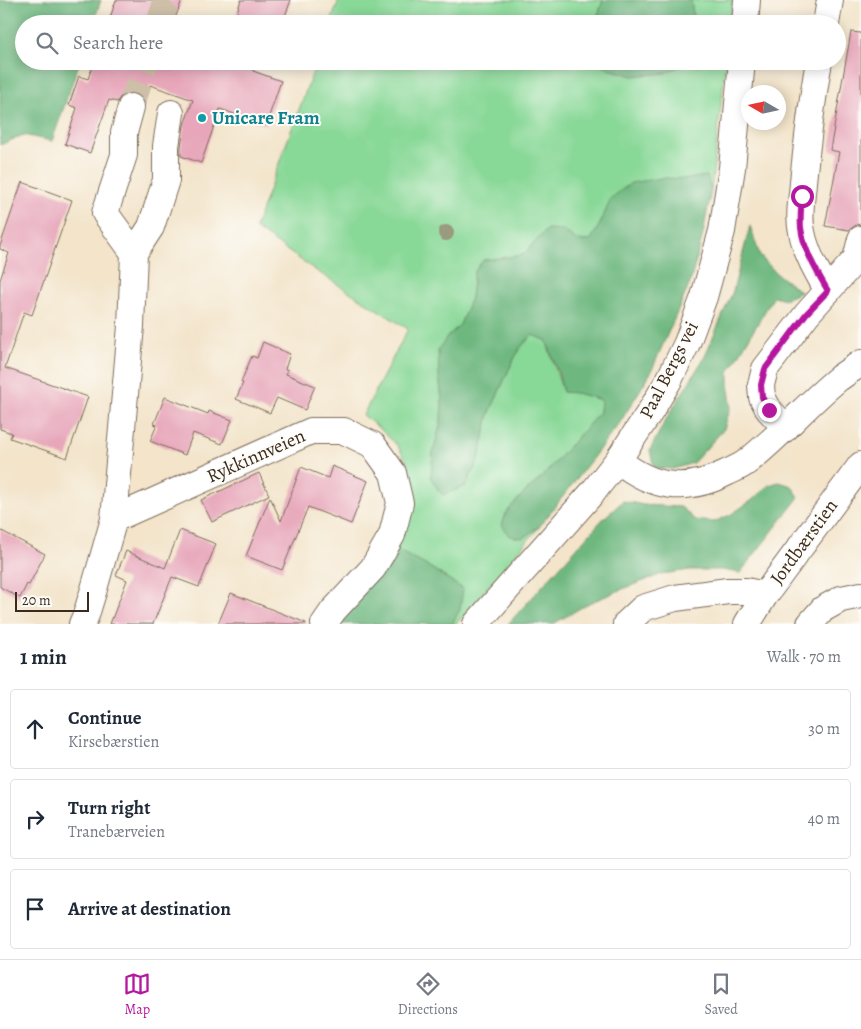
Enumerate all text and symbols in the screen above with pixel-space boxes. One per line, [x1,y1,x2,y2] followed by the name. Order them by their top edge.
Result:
[15,15,846,70] search box
[33,29,61,57] icon: search
[73,30,163,56] text: Search here
[741,85,786,130] north arrow
[212,105,320,131] place label: Unicare Fram
[196,112,208,124] marker: Unicare Fram
[791,185,814,208] route start
[633,317,705,423] street label: Paal Bergs vei
[758,399,781,422] route end
[203,423,309,489] street label: Rykkinnveien
[764,494,844,590] street label: Jordbærstien
[15,589,89,612] scale bar
[22,591,51,610] text: 20 m
[20,643,67,671] text: 1 min
[767,646,841,668] text: Walk · 70 m
[68,705,142,731] text: Continue
[21,715,49,743] icon: ahead
[808,718,840,740] text: 30 m
[68,731,159,753] text: Kirsebærstien
[68,795,150,821] text: Turn right
[21,805,49,833] icon: right
[808,808,840,830] text: 40 m
[68,821,165,843] text: Tranebærveien
[21,895,49,923] icon: arrive
[68,896,231,922] text: Arrive at destination
[123,970,151,1019] tab: Map
[398,970,458,1019] tab: Directions
[705,970,738,1019] tab: Saved

